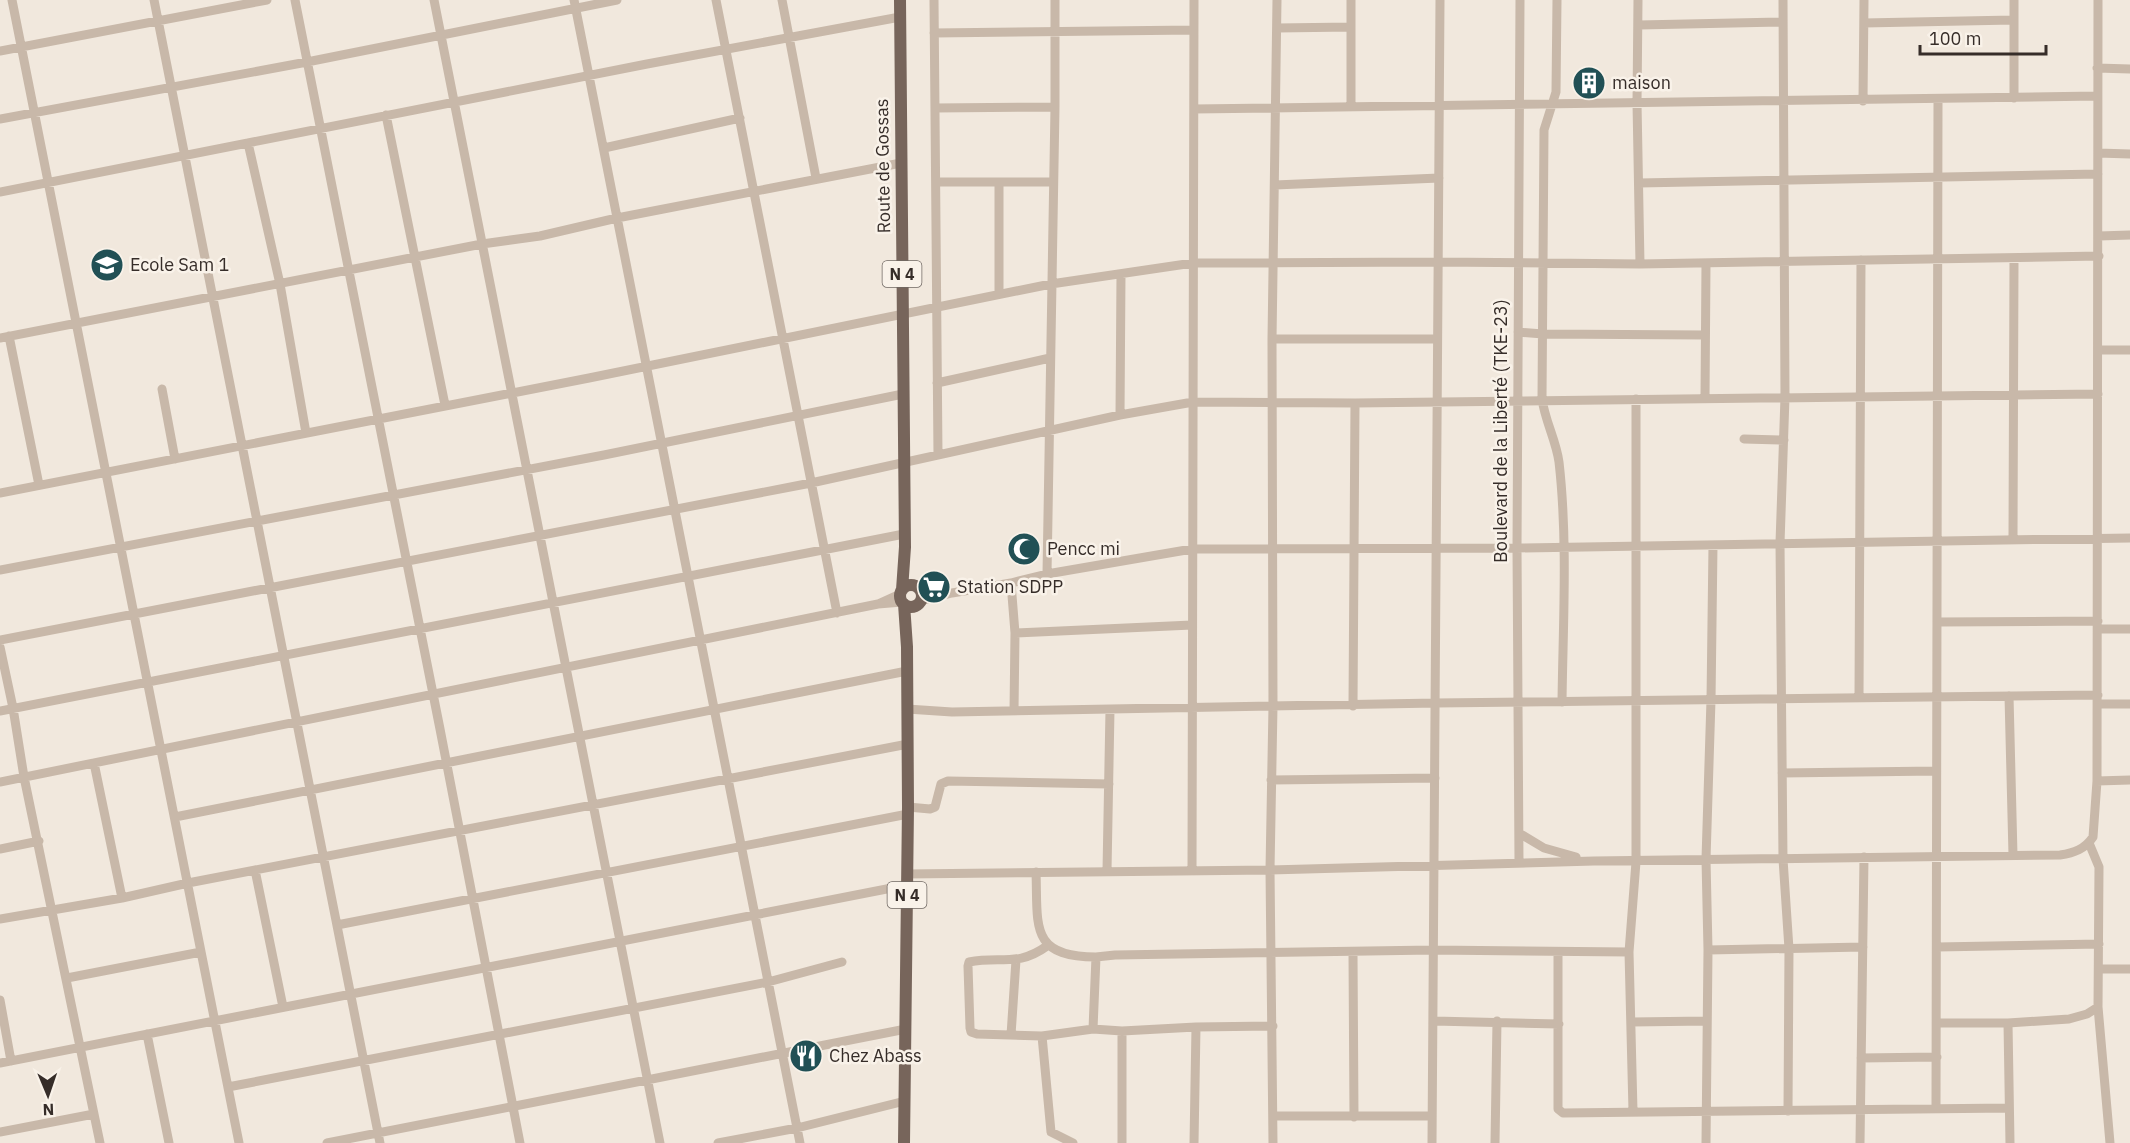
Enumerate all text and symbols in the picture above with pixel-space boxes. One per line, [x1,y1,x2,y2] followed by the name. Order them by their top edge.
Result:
[1920,18,2046,56] scale bar
[1929,27,1981,50] text: 100 m
[1571,65,1607,101] building icon: maison
[1612,71,1671,94] place label: maison
[870,98,895,234] street label: Route de Gossas
[89,247,125,283] school or university icon: Ecole Sam 1
[130,253,229,276] place label: Ecole Sam 1
[882,261,922,287] road number: N 4
[1489,299,1512,563] street label: Boulevard de la Liberté (TKE-23)
[1006,531,1042,567] mosque icon: Pencc mi
[1047,537,1120,560] place label: Pencc mi
[916,569,952,605] supermarket icon: Station SDPP
[957,575,1063,598] place label: Station SDPP
[888,882,926,908] road number: N 4
[788,1038,824,1074] restaurant icon: Chez Abass
[829,1044,922,1067] place label: Chez Abass
[18,1065,78,1125] north arrow
[42,1100,55,1120] text: N

